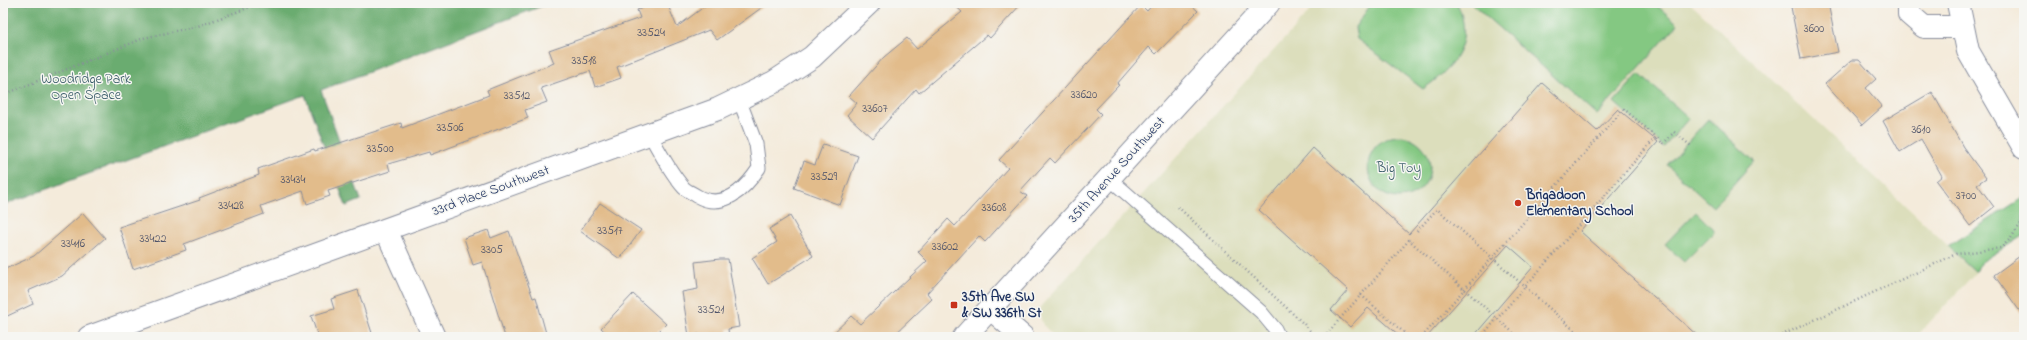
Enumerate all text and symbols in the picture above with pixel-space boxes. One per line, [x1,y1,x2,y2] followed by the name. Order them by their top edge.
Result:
[1804,20,1824,38] house number: 3600
[637,24,665,42] house number: 33524
[571,52,597,70] house number: 33518
[41,69,132,106] park label: Woodridge Park Open Space
[1071,86,1097,104] house number: 33620
[504,87,530,105] house number: 33512
[862,100,888,118] house number: 33607
[1063,112,1171,228] street label: 35th Avenue Southwest
[436,119,464,137] house number: 33506
[1911,121,1931,139] house number: 3610
[366,140,394,158] house number: 33500
[1376,158,1421,180] park label: Big Toy
[429,160,553,222] street label: 33rd Place Southwest
[811,168,838,186] house number: 33529
[281,171,305,189] house number: 33434
[1525,185,1634,224] place label: Brigadoon Elementary School
[1956,187,1976,205] house number: 3700
[218,197,244,215] house number: 33428
[1513,198,1523,208] marker: Brigadoon Elementary School
[982,199,1007,217] house number: 33608
[597,222,623,240] house number: 33517
[140,230,166,248] house number: 33422
[61,235,86,253] house number: 33416
[932,238,958,256] house number: 33602
[481,241,503,259] house number: 3305
[961,287,1042,324] place label: 35th Ave SW & SW 336th St
[949,300,959,310] marker: 35th Ave SW & SW 336th St
[698,301,724,319] house number: 33521

